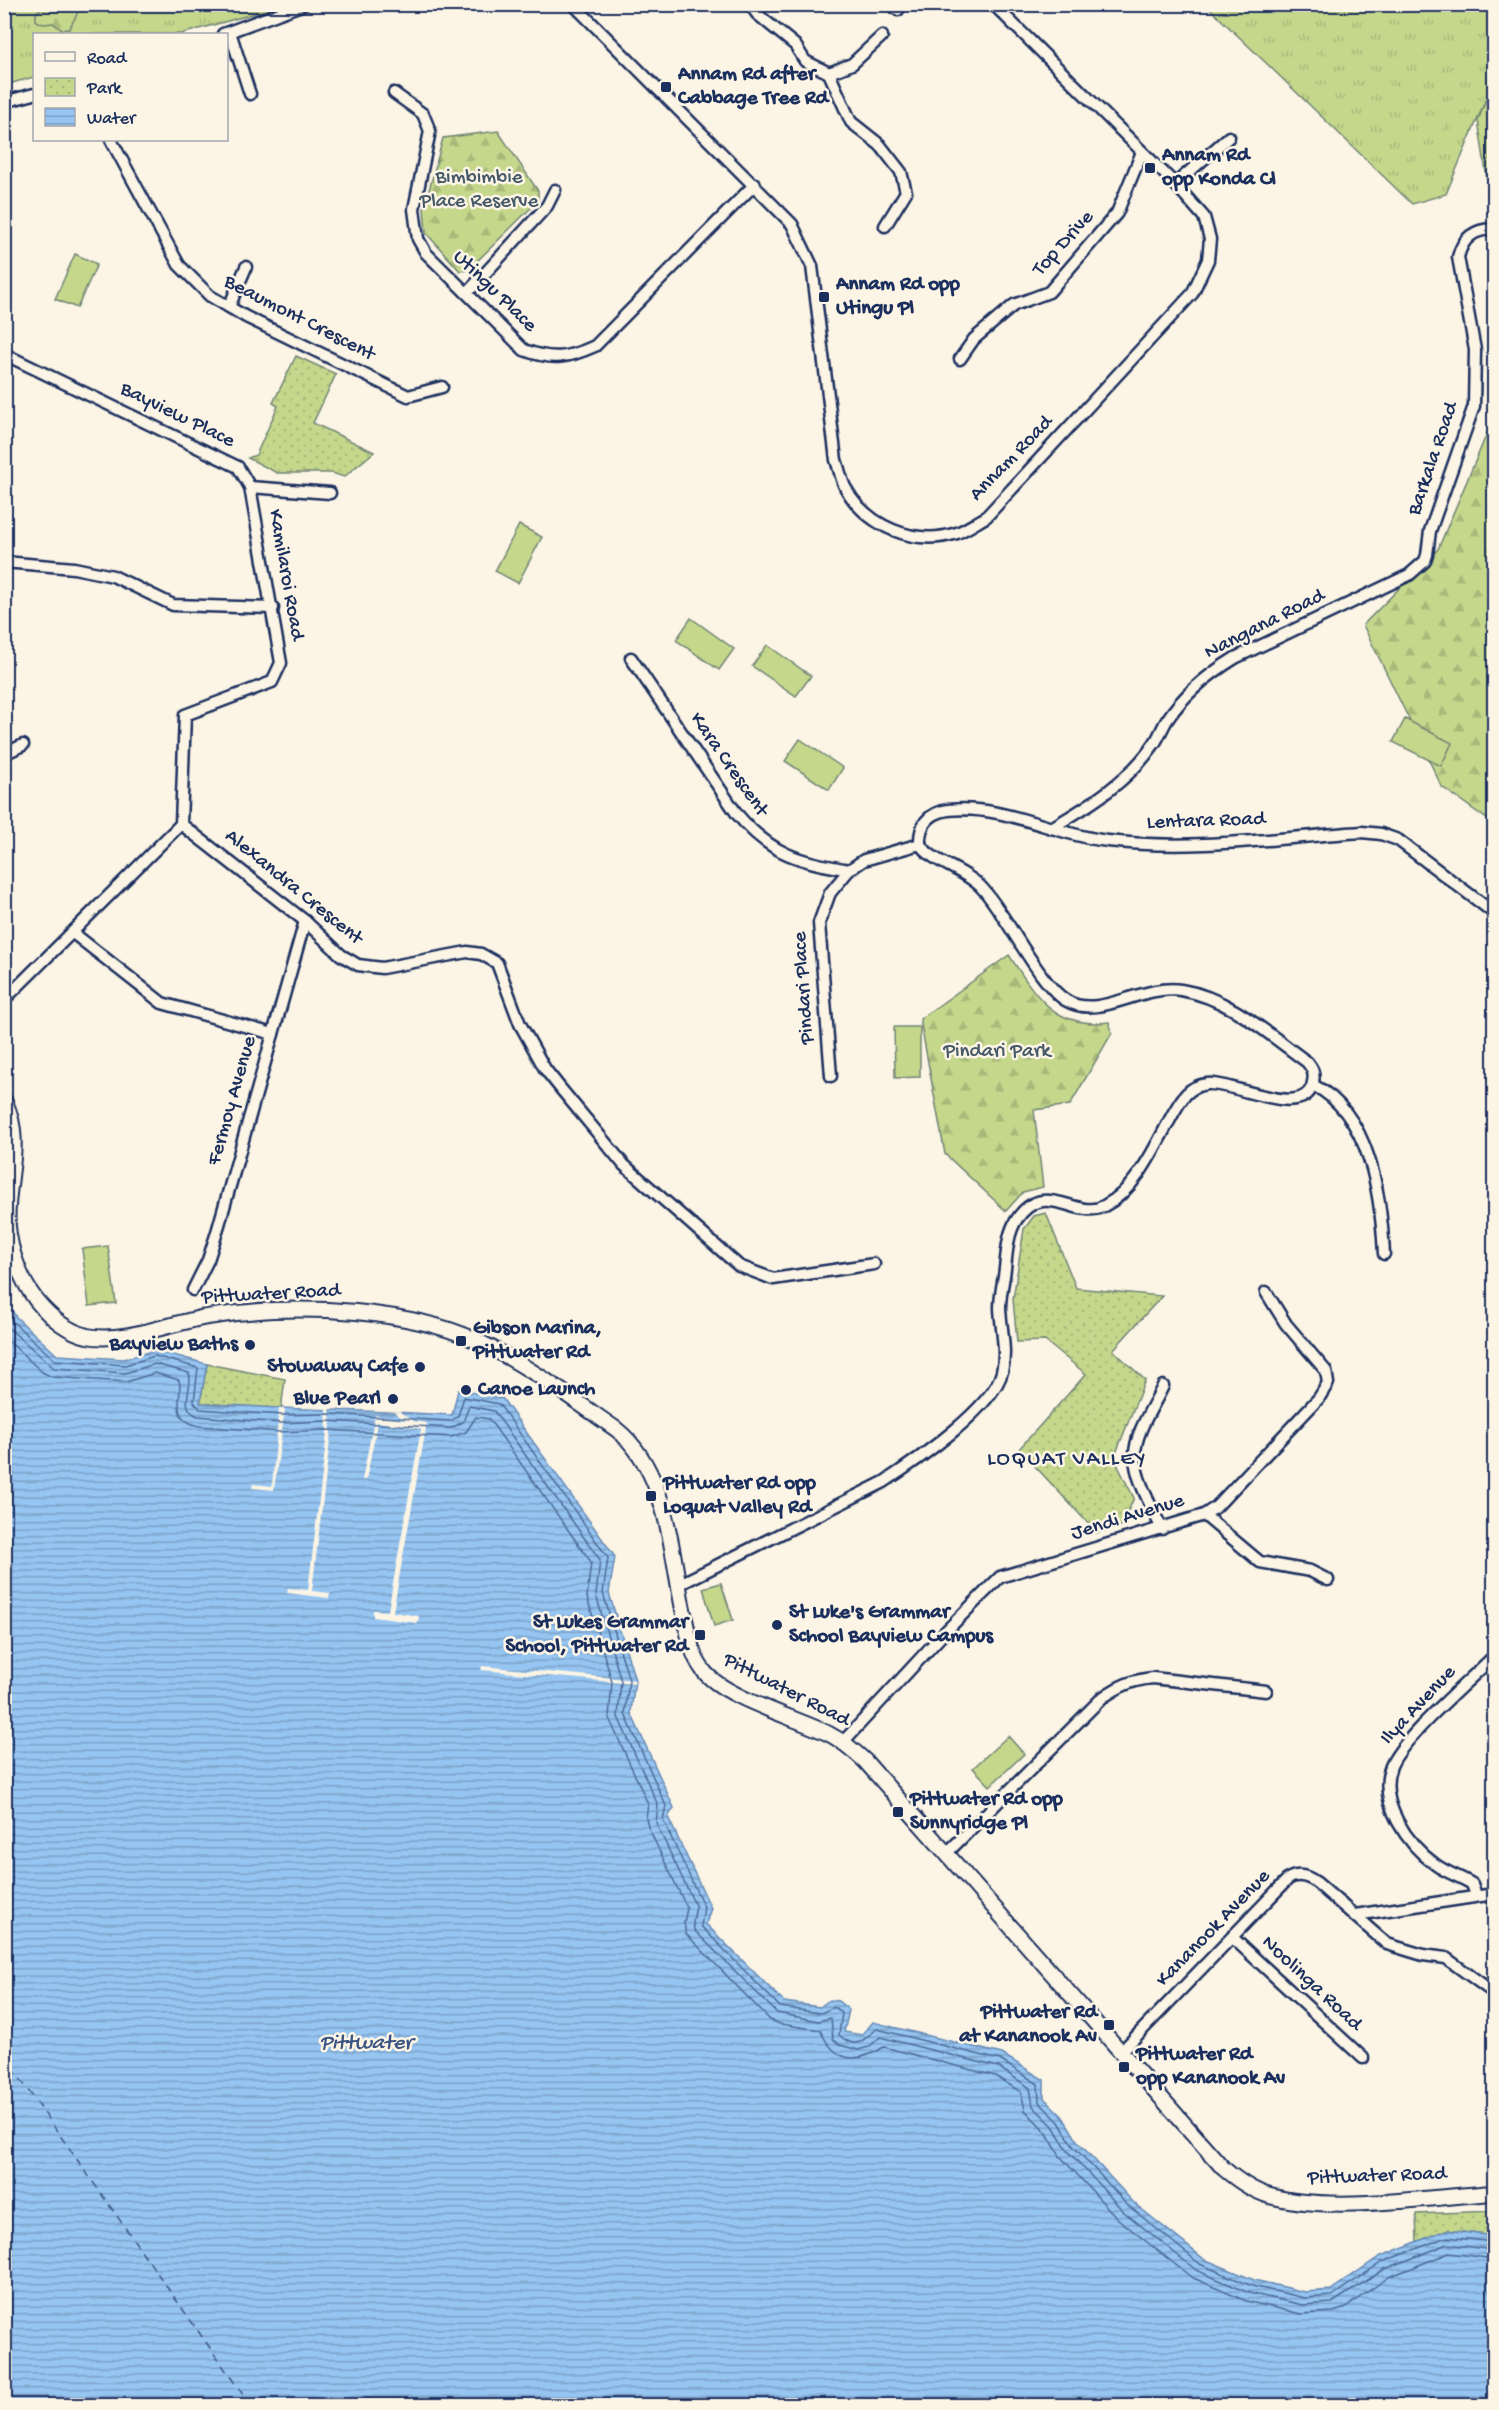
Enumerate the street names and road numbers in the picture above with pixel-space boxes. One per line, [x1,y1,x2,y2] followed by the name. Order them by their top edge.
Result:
[1027,205,1101,283] street label: Top Drive
[447,246,542,339] street label: Utingu Place
[218,270,381,369] street label: Beaumont Crescent
[115,377,239,455] street label: Bayview Place
[1403,398,1466,520] street label: Barkala Road
[965,410,1060,507] street label: Annam Road
[261,507,309,644] street label: Kamilaroi Road
[1201,583,1331,666] street label: Nangana Road
[683,708,774,824] street label: Kara Crescent
[1146,807,1267,837] street label: Lentara Road
[219,825,369,953] street label: Alexandra Crescent
[789,930,821,1046] street label: Pindari Place
[202,1032,264,1169] street label: Fermoy Avenue
[200,1279,343,1311] street label: Pittwater Road
[1068,1489,1189,1547] street label: Jendi Avenue
[718,1648,855,1734] street label: Pittwater Road
[1376,1660,1463,1751] street label: Ilya Avenue
[1151,1864,1277,1993] street label: Kananook Avenue
[1255,1931,1368,2038] street label: Noolinga Road
[1306,2162,1449,2192] street label: Pittwater Road

